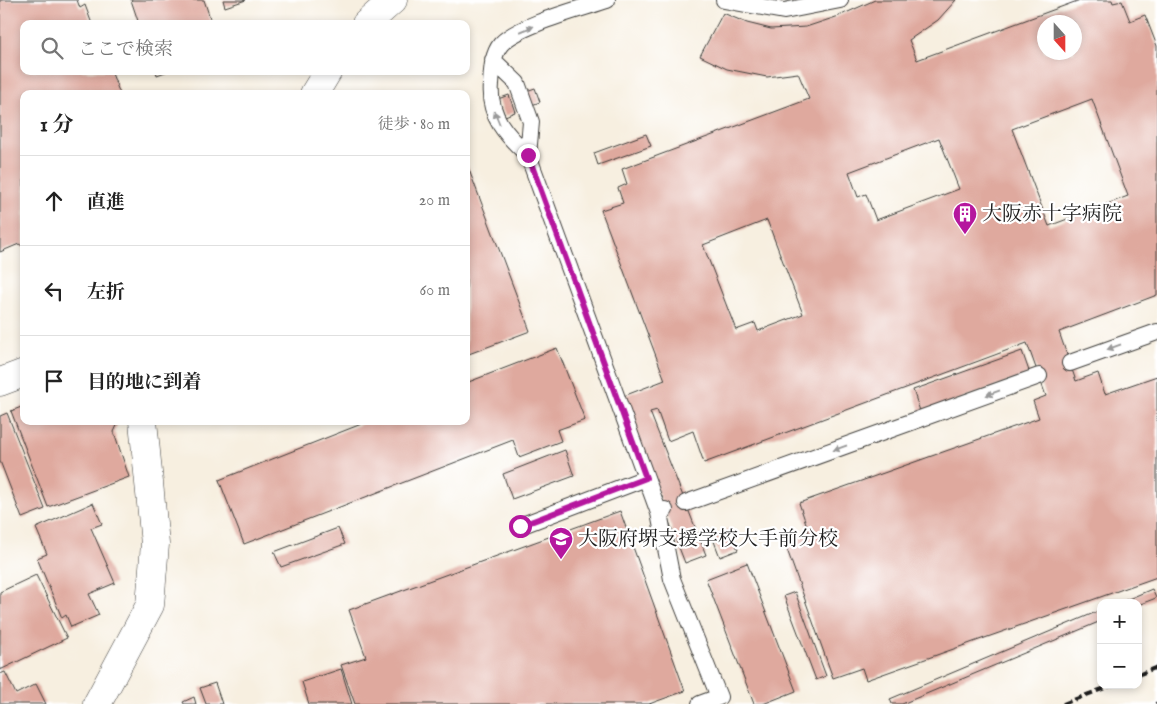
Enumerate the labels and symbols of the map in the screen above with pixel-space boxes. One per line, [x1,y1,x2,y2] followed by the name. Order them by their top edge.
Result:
[1037,15,1082,60] north arrow
[520,24,534,32] one-way arrow
[493,111,501,126] one-way arrow
[517,144,540,167] route end
[952,201,978,235] building icon: 大阪赤十字病院
[982,202,1122,227] place label: 大阪赤十字病院
[1106,344,1121,351] one-way arrow
[985,389,1000,397] one-way arrow
[832,444,847,452] one-way arrow
[509,515,532,538] route start
[548,526,574,560] school or university icon: 大阪府堺支援学校大手前分校
[578,527,838,552] place label: 大阪府堺支援学校大手前分校

